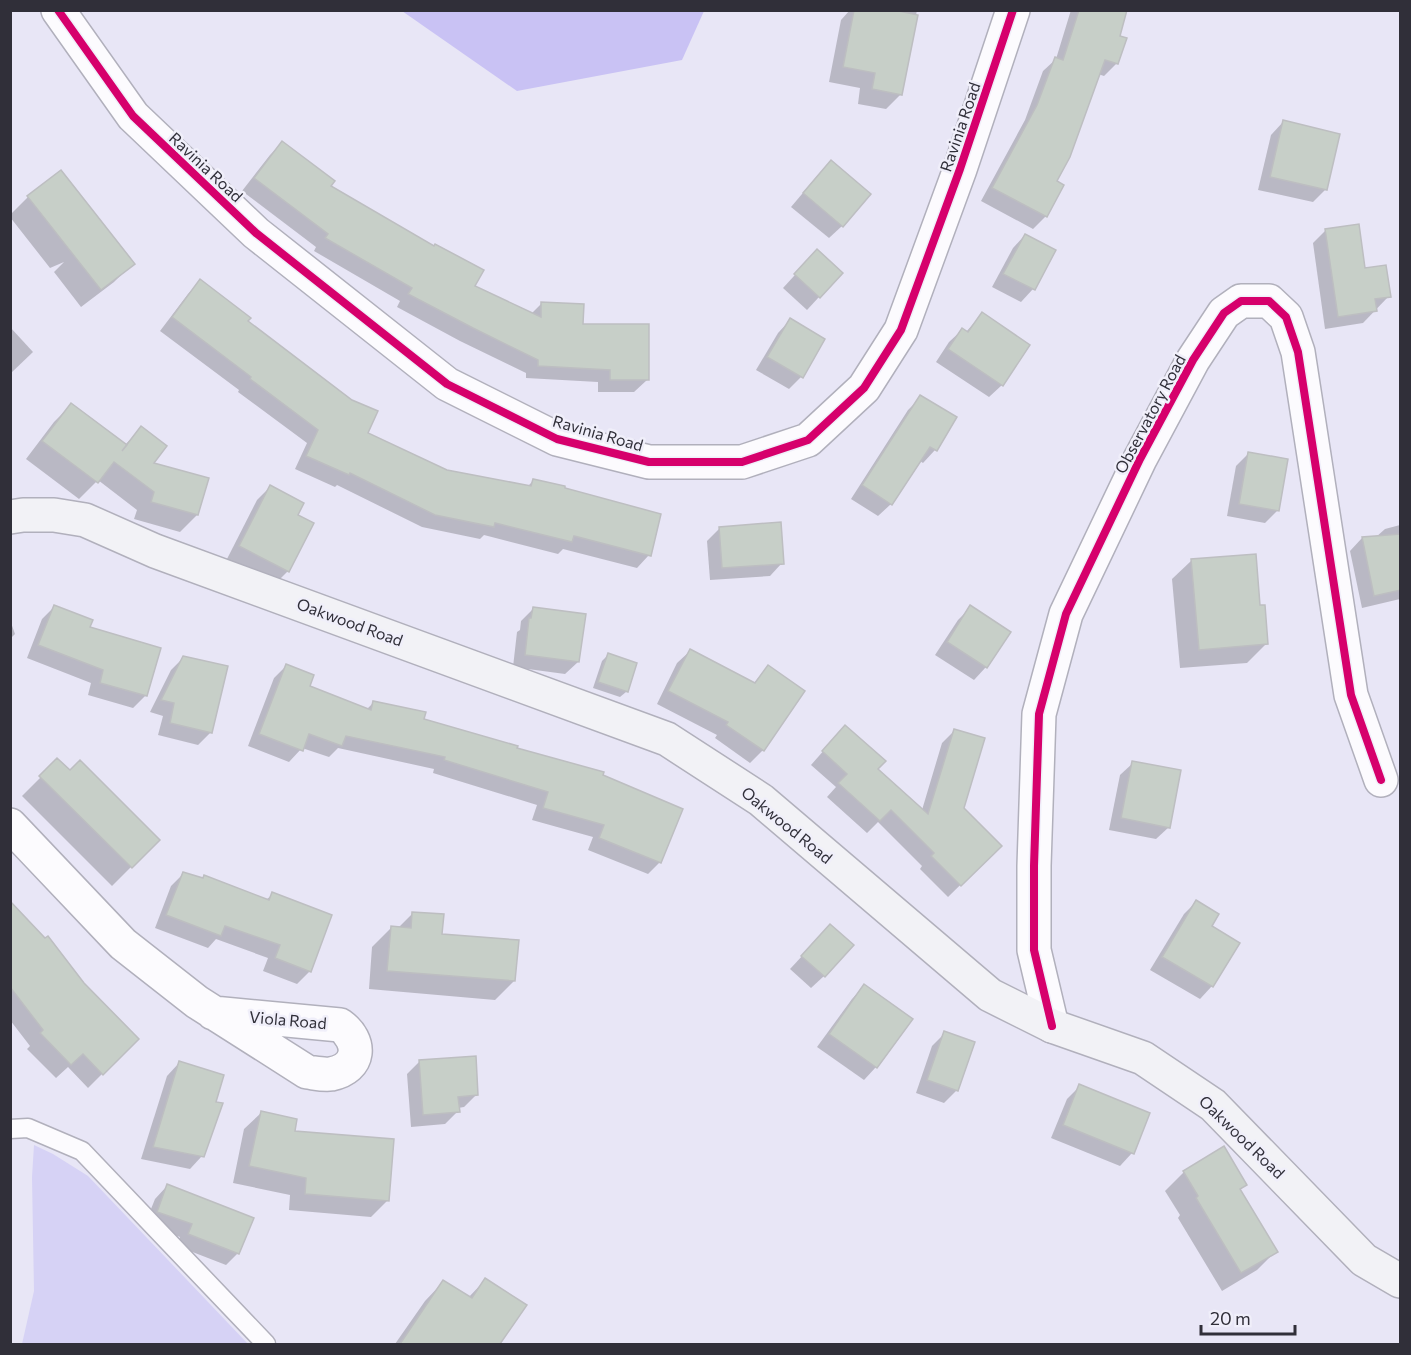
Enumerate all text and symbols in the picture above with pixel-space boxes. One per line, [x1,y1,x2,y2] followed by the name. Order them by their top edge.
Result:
[935,80,984,174] street label: Ravinia Road
[166,128,247,205] street label: Ravinia Road
[1110,351,1189,477] street label: Observatory Road
[551,411,646,455] street label: Ravinia Road
[295,594,406,650] street label: Oakwood Road
[738,782,837,867] street label: Oakwood Road
[249,1007,327,1032] street label: Viola Road
[1196,1091,1289,1182] street label: Oakwood Road
[1201,1298,1296,1336] scale bar
[1210,1307,1251,1329] text: 20 m

